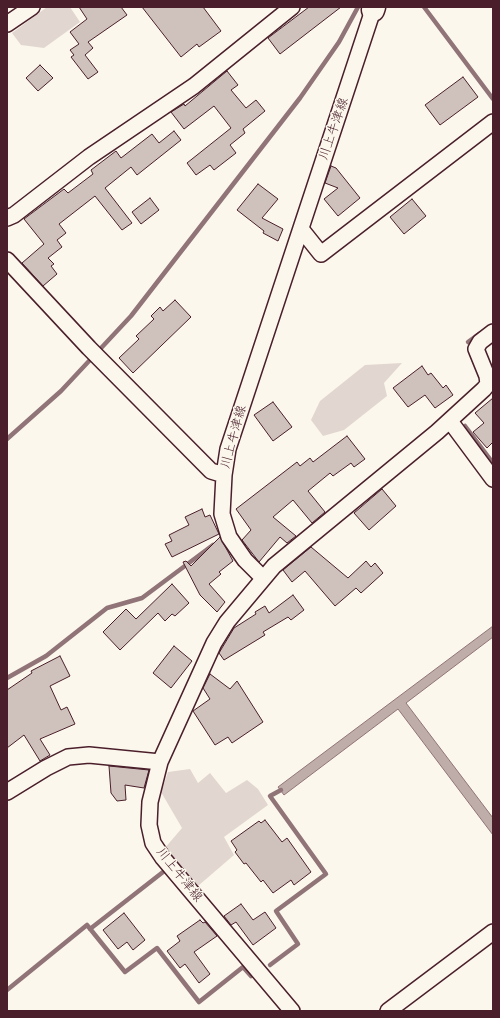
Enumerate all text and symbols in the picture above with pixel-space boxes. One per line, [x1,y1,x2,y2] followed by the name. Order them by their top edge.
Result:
[316,96,352,162] street label: 川上牛津線
[218,404,250,470] street label: 川上牛津線
[152,845,206,905] street label: 川上牛津線

